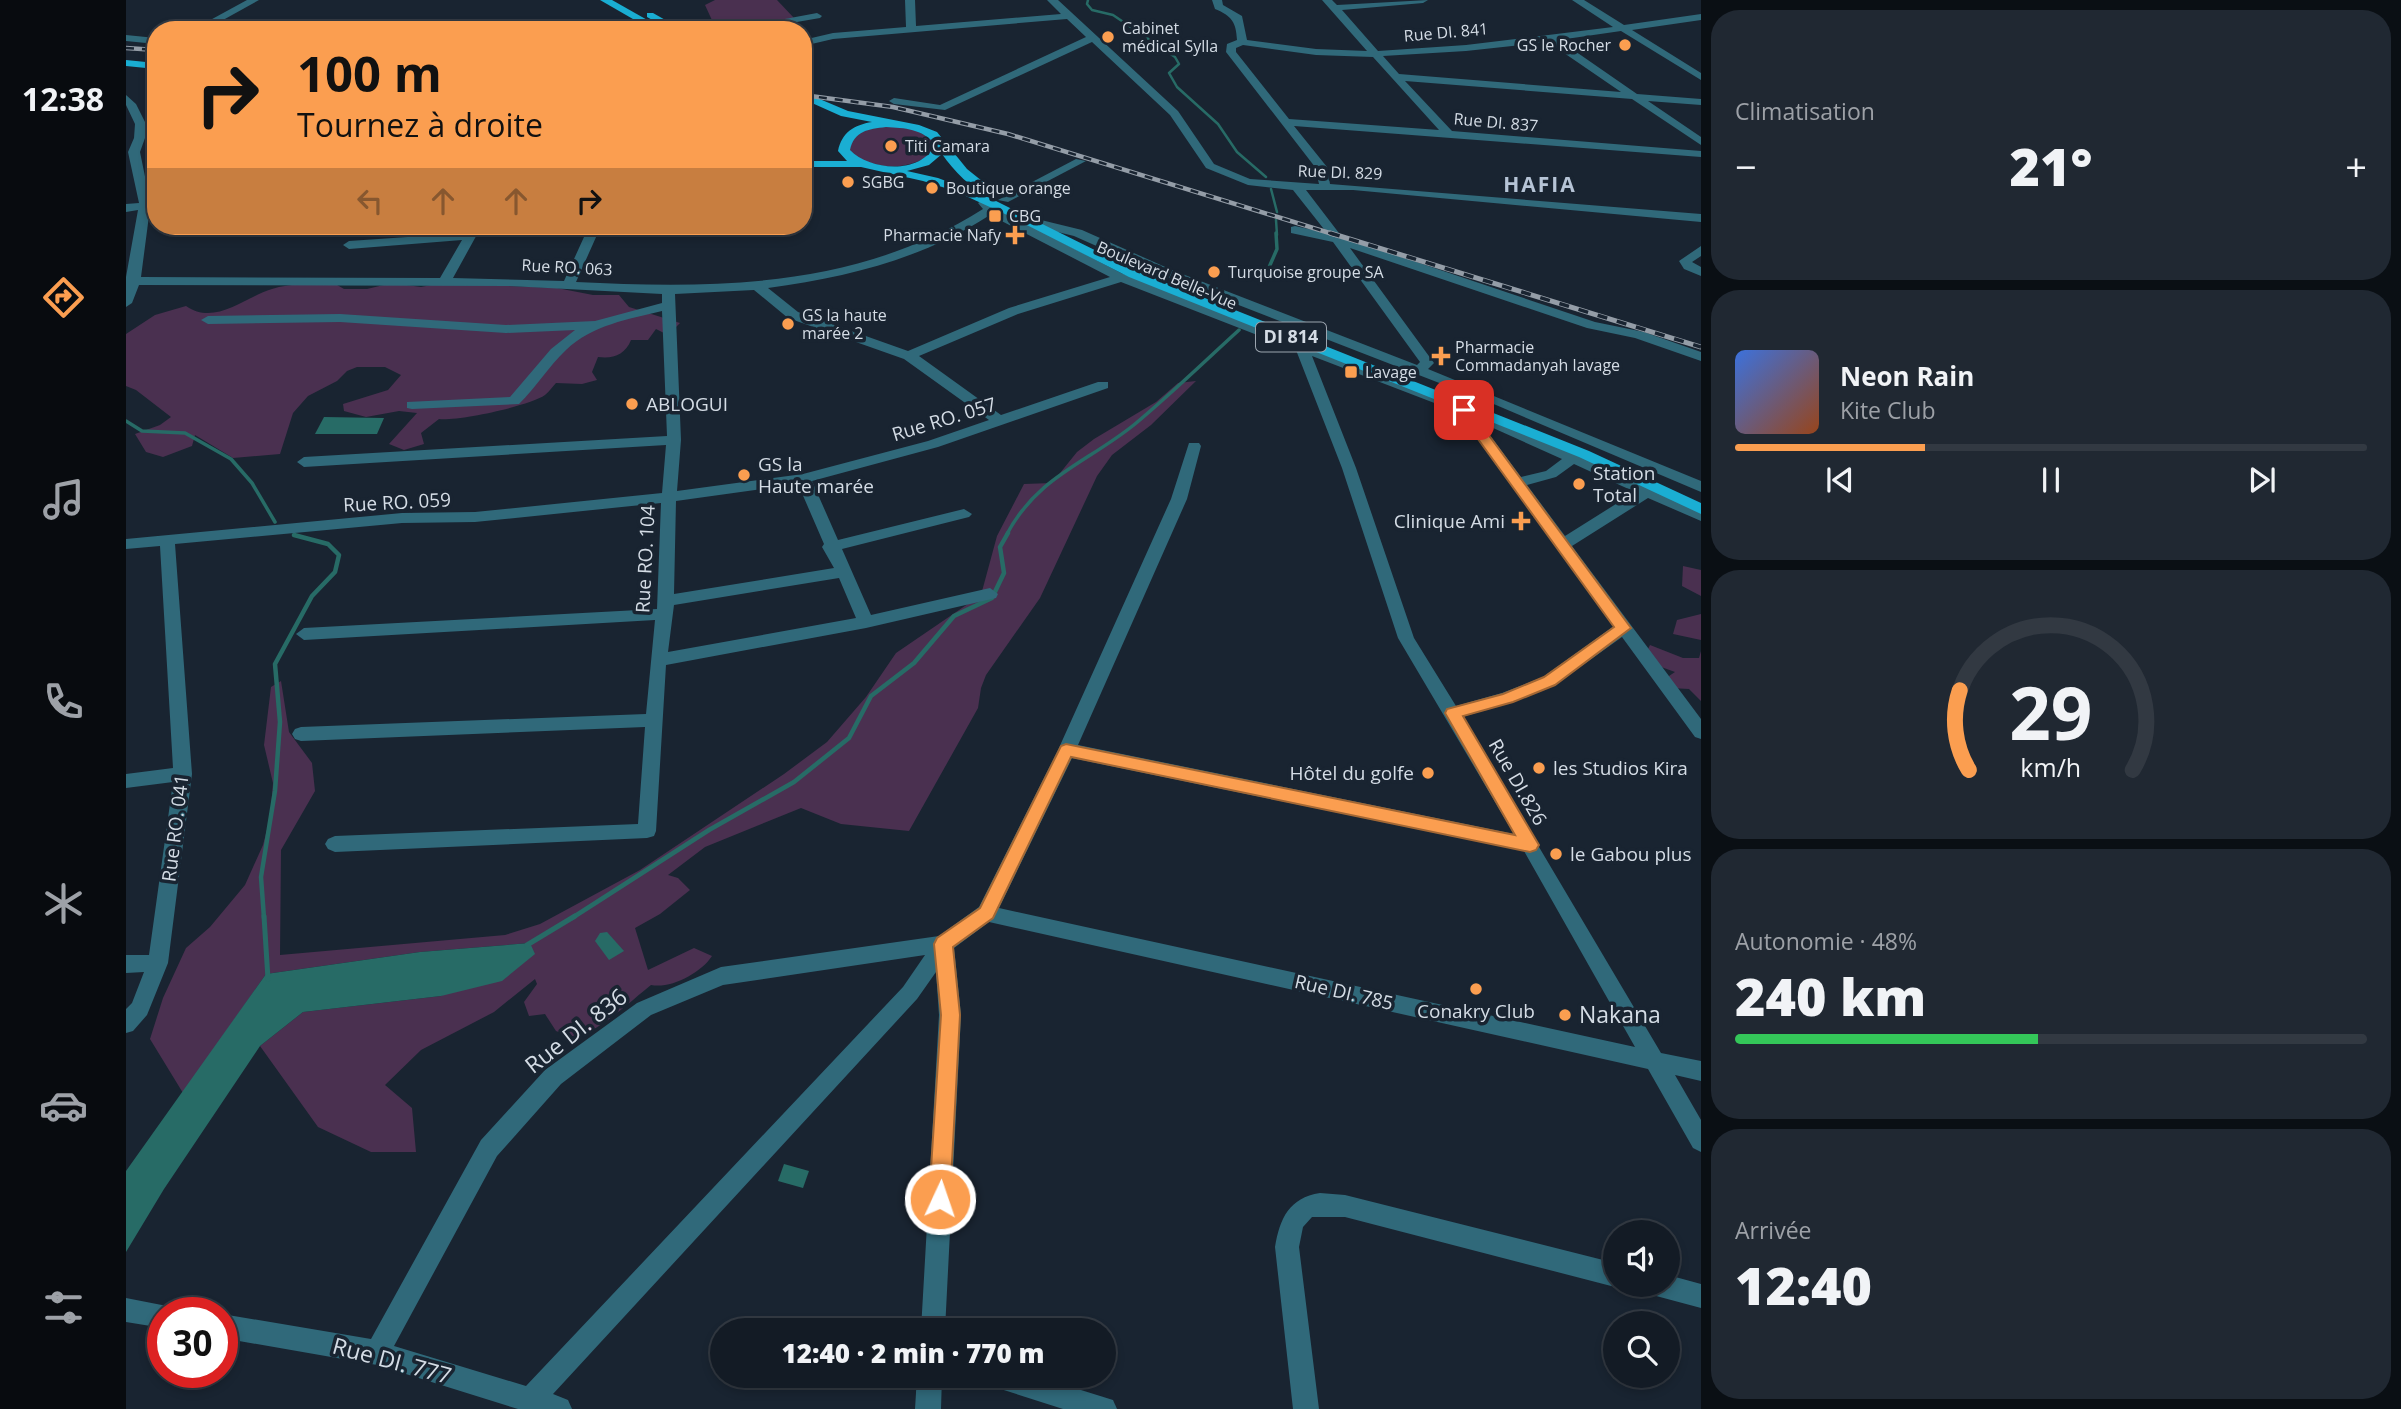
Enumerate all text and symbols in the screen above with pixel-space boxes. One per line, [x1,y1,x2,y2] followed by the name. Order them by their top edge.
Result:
[1122,17,1218,57] place label: Cabinet médical Sylla
[1403,17,1489,47] street label: Rue DI. 841
[1100,29,1116,45] marker: Cabinet médical Sylla
[1517,34,1611,56] place label: GS le Rocher
[1617,37,1633,53] marker: GS le Rocher
[297,40,442,106] text: 100 m
[182,49,273,140] icon: right
[22,77,104,120] text: 12:38
[1735,95,1875,127] text: Climatisation
[297,103,543,146] text: Tournez à droite
[1453,107,1539,137] street label: Rue DI. 837
[2010,130,2092,201] text: 21°
[905,135,990,157] place label: Titi Camara
[883,138,899,154] marker: Titi Camara
[1735,140,1757,192] text: −
[2345,140,2367,192] text: +
[1297,160,1383,184] street label: Rue DI. 829
[1503,170,1577,198] district label: HAFIA
[862,171,904,193] place label: SGBG
[840,174,856,190] marker: SGBG
[946,177,1071,199] place label: Boutique orange
[924,180,940,196] marker: Boutique orange
[351,182,389,220] icon: left
[424,182,462,220] icon: ahead
[497,182,535,220] icon: ahead
[570,182,608,220] icon: right
[1009,205,1041,227] place label: CBG
[987,208,1003,224] marker: CBG
[883,224,1002,246] place label: Pharmacie Nafy
[1007,227,1023,243] marker: Pharmacie Nafy
[1094,236,1240,314] street label: Boulevard Belle-Vue
[521,254,613,280] street label: Rue RO. 063
[1228,261,1385,283] place label: Turquoise groupe SA
[1206,264,1222,280] marker: Turquoise groupe SA
[39,273,88,322] icon: directions
[802,304,887,344] place label: GS la haute marée 2
[780,316,796,332] marker: GS la haute marée 2
[1256,323,1326,352] road number: DI 814
[1455,336,1620,376] place label: Pharmacie Commadanyah lavage
[1433,348,1449,364] marker: Pharmacie Commadanyah lavage
[1840,358,1974,394] text: Neon Rain
[1365,361,1417,383] place label: Lavage
[1343,364,1359,380] marker: Lavage
[1434,380,1494,440] pin
[646,391,728,417] place label: ABLOGUI
[889,391,999,447] street label: Rue RO. 057
[1445,391,1483,429] icon: arrive
[1840,394,1935,426] text: Kite Club
[624,396,640,412] marker: ABLOGUI
[758,451,874,499] place label: GS la Haute marée
[1593,460,1655,508] place label: Station Total
[1821,461,1859,499] icon: previous
[2032,461,2070,499] icon: pause
[2243,461,2281,499] icon: next
[736,467,752,483] marker: GS la Haute marée
[39,475,88,524] icon: music
[1571,476,1587,492] marker: Station Total
[342,486,452,518] street label: Rue RO. 059
[629,504,661,614] street label: Rue RO. 104
[1394,508,1505,534] place label: Clinique Ami
[1511,511,1531,531] marker: Clinique Ami
[2009,663,2093,762] text: 29
[39,677,88,726] icon: phone
[1483,734,1553,830] street label: Rue DI.826
[2021,750,2081,784] text: km/h
[1553,755,1688,781] place label: les Studios Kira
[1290,760,1414,786] place label: Hôtel du golfe
[1531,760,1547,776] marker: les Studios Kira
[1420,765,1436,781] marker: Hôtel du golfe
[156,773,194,883] street label: Rue RO. 041
[1570,841,1692,867] place label: le Gabou plus
[1548,846,1564,862] marker: le Gabou plus
[39,879,88,928] icon: climate
[1735,925,1917,957] text: Autonomie · 48%
[1735,960,1926,1031] text: 240 km
[1292,968,1396,1016] street label: Rue DI. 785
[518,980,633,1080] street label: Rue DI. 836
[1468,981,1484,997] marker: Conakry Club
[1417,998,1535,1024] place label: Conakry Club
[1579,998,1661,1030] place label: Nakana
[1557,1007,1573,1023] marker: Nakana
[39,1081,88,1130] icon: car
[903,1162,977,1236] position arrow
[1735,1214,1811,1246] text: Arrivée
[1603,1220,1680,1388] map controls
[1603,1220,1680,1297] button: sound
[1735,1249,1872,1320] text: 12:40
[39,1283,88,1332] icon: filters
[147,1297,238,1388] speed limit sign: 30
[1603,1311,1680,1388] button: search
[329,1329,455,1391] street label: Rue DI. 777
[782,1335,1044,1371] text: 12:40 · 2 min · 770 m

